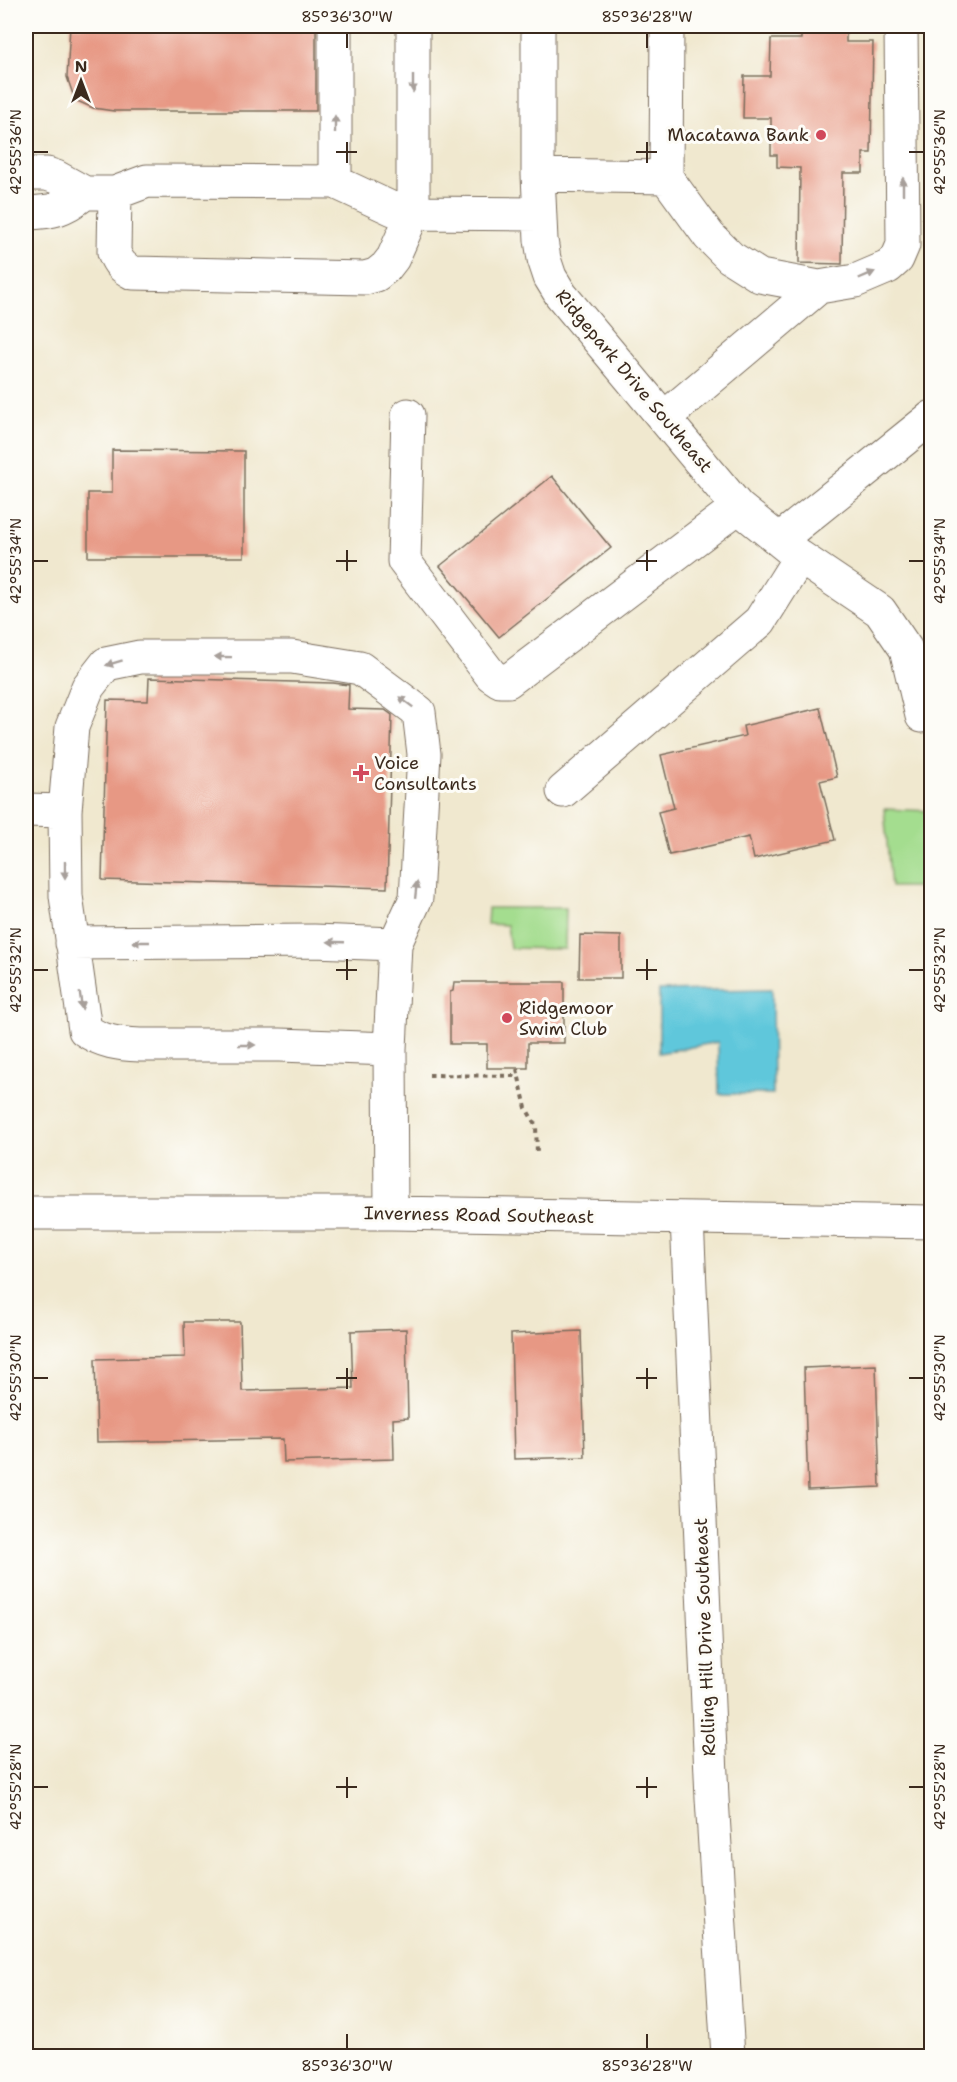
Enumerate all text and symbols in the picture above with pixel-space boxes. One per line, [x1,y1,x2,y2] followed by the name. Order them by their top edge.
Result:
[301,7,393,27] text: 85°36'30"W
[601,7,693,27] text: 85°36'28"W
[51,51,111,111] north arrow
[75,56,87,77] text: N
[408,74,418,93] one-way arrow
[6,109,26,195] text: 42°55'36"N
[930,109,950,195] text: 42°55'36"N
[330,114,340,133] one-way arrow
[667,123,809,147] place label: Macatawa Bank
[814,128,828,142] marker: Macatawa Bank
[898,177,908,196] one-way arrow
[859,271,876,280] one-way arrow
[550,284,718,478] street label: Ridgepark Drive Southeast
[6,518,26,604] text: 42°55'34"N
[930,518,950,604] text: 42°55'34"N
[214,652,233,661] one-way arrow
[104,659,122,668] one-way arrow
[398,697,413,709] one-way arrow
[374,751,477,796] place label: Voice Consultants
[352,764,370,782] marker: Voice Consultants
[61,860,70,879] one-way arrow
[411,881,421,900] one-way arrow
[6,927,26,1013] text: 42°55'32"N
[930,927,950,1013] text: 42°55'32"N
[132,937,151,947] one-way arrow
[327,938,346,947] one-way arrow
[76,991,85,1010] one-way arrow
[519,996,614,1041] place label: Ridgemoor Swim Club
[500,1011,514,1025] marker: Ridgemoor Swim Club
[238,1040,257,1050] one-way arrow
[364,1201,594,1229] street label: Inverness Road Southeast
[6,1334,26,1422] text: 42°55'30"N
[930,1334,950,1422] text: 42°55'30"N
[689,1517,721,1757] street label: Rolling Hill Drive Southeast
[6,1744,26,1830] text: 42°55'28"N
[930,1744,950,1830] text: 42°55'28"N
[301,2056,393,2076] text: 85°36'30"W
[601,2056,693,2076] text: 85°36'28"W

